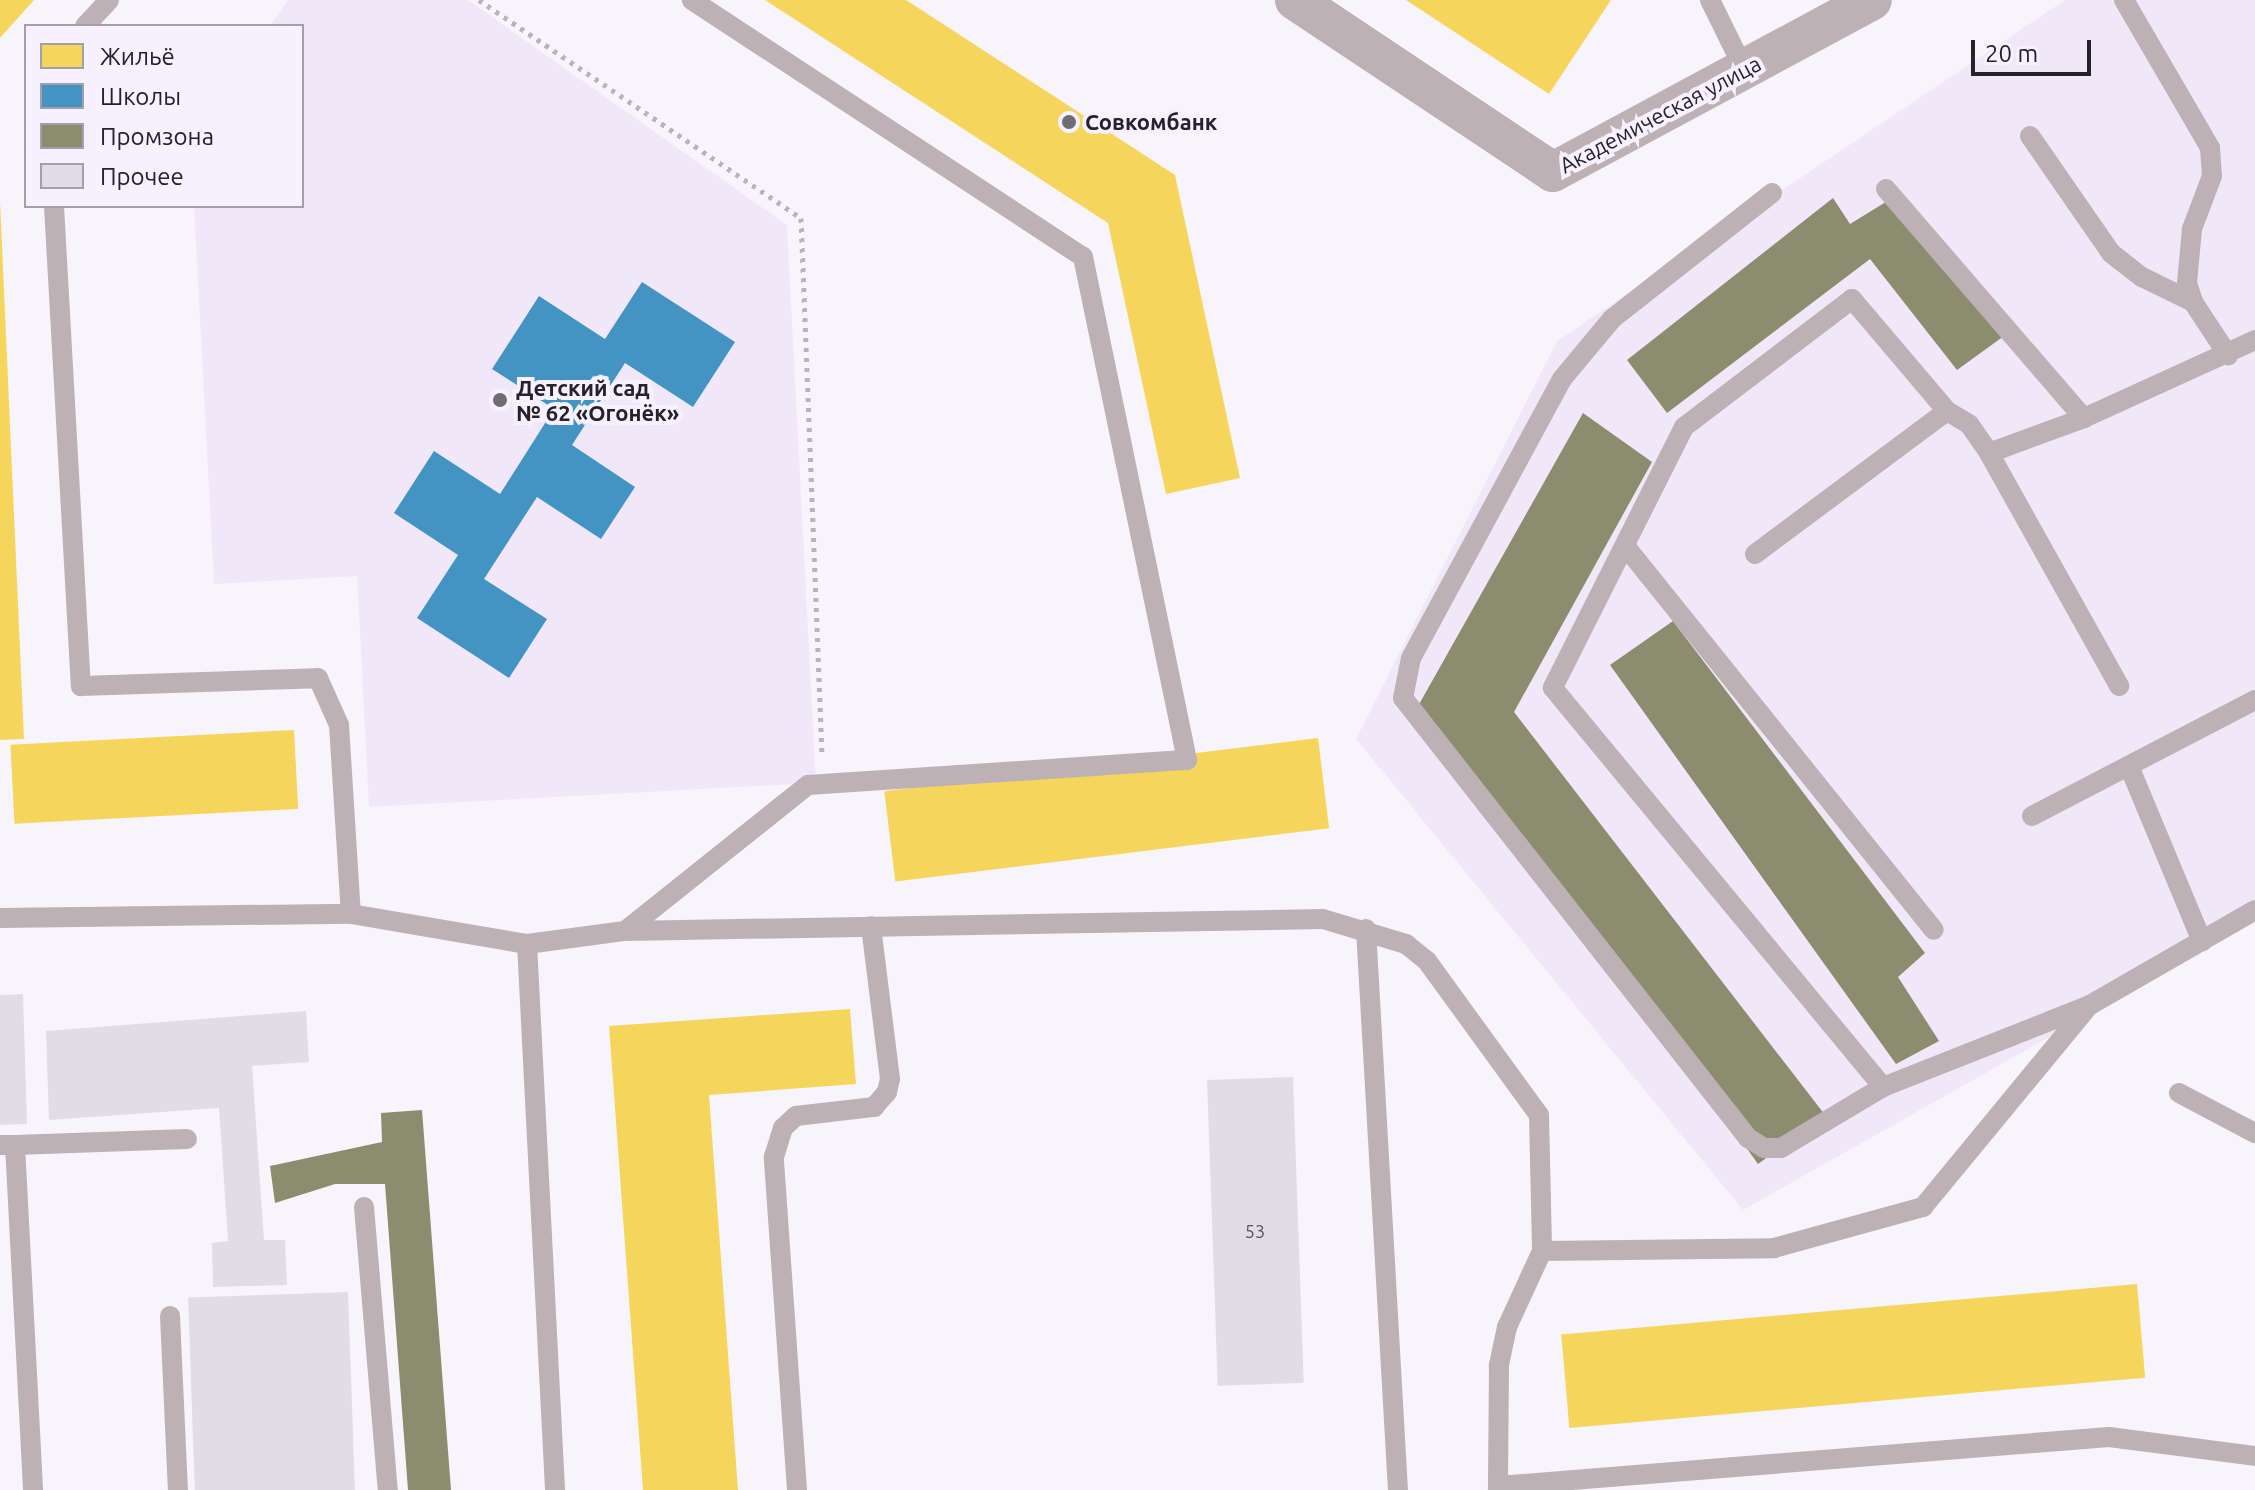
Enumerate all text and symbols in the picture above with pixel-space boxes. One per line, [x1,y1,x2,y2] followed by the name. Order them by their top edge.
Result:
[24,24,304,208] legend
[1975,24,2095,74] scale bar
[1985,40,2038,67] text: 20 m
[100,43,175,70] text: Жильё
[1555,50,1765,178] street label: Академическая улица
[100,83,181,110] text: Школы
[1085,109,1217,135] place label: Совкомбанк
[1060,113,1078,131] marker: Совкомбанк
[100,123,214,150] text: Промзона
[100,163,184,190] text: Прочее
[516,374,679,426] place label: Детский сад № 62 «Огонёк»
[491,391,509,409] marker: Детский сад № 62 «Огонёк»
[1245,1220,1265,1242] house number: 53

